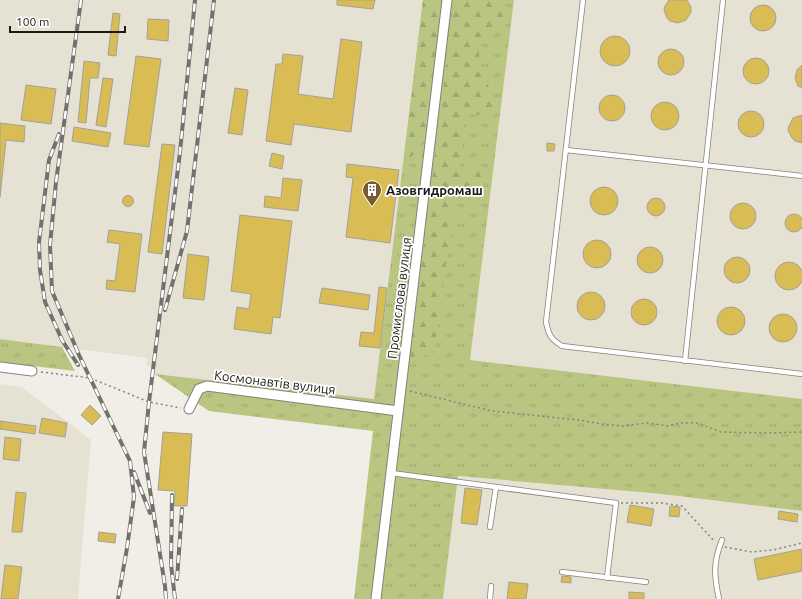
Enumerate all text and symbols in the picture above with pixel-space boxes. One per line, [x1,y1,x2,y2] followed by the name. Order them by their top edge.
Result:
[10,8,125,34] scale bar
[16,15,49,28] text: 100 m
[361,179,383,207] building icon: Азовгидромаш
[386,183,483,197] place label: Азовгидромаш
[385,236,413,360] street label: Промислова вулиця
[214,368,336,396] street label: Космонавтів вулиця

